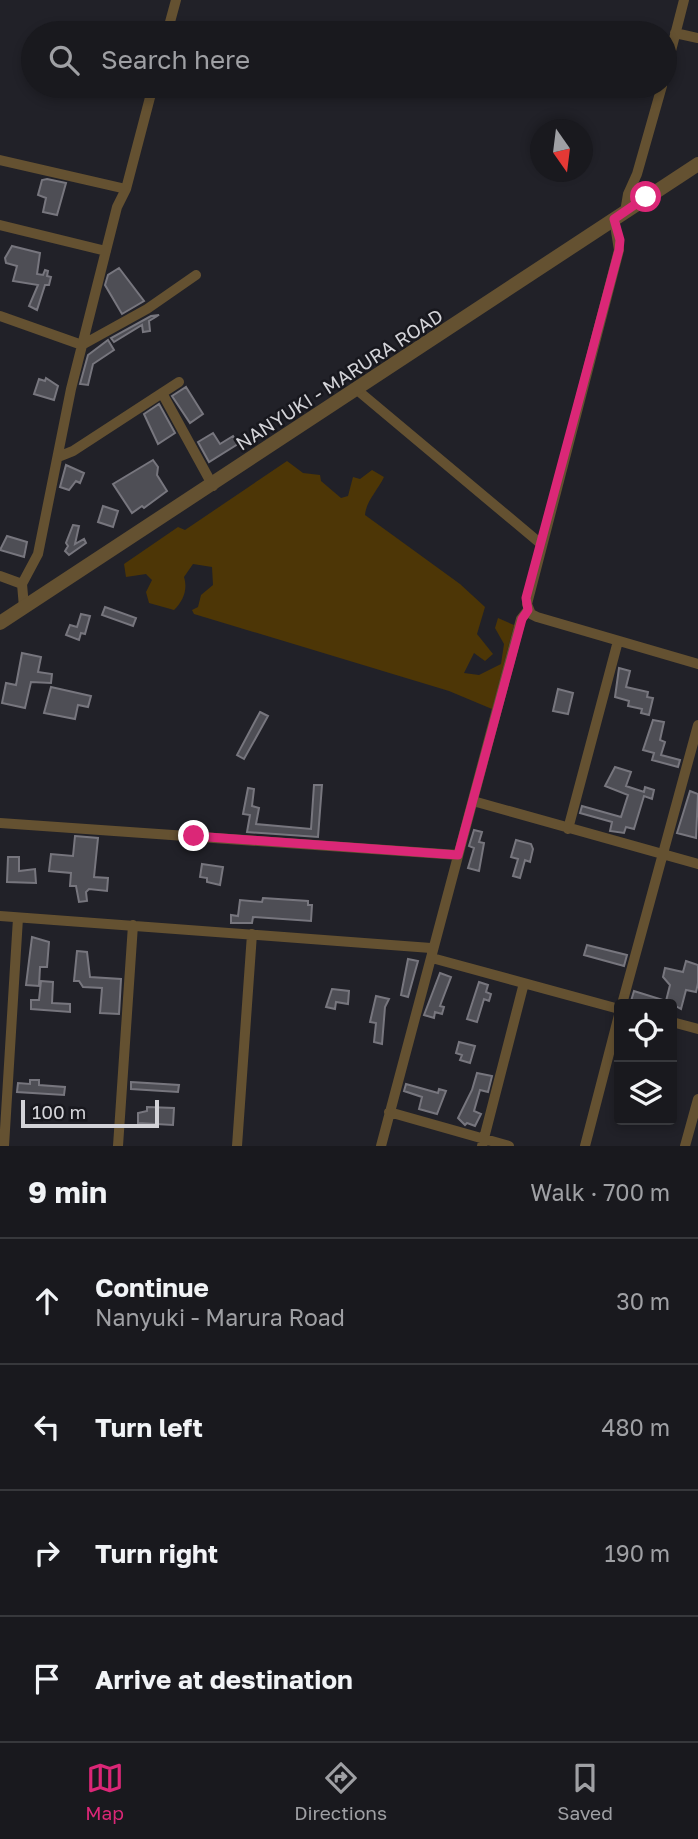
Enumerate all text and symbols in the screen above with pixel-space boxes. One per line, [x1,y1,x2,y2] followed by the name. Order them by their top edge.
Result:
[21,21,677,98] search box
[45,41,83,79] icon: search
[101,44,250,75] text: Search here
[530,119,593,182] north arrow
[630,181,661,212] route start
[231,303,447,455] street label: NANYUKI - MARURA ROAD
[178,820,209,851] route end
[614,999,677,1125] map controls
[614,999,677,1062] button: locate
[614,1062,677,1125] button: layers
[21,1097,159,1129] scale bar
[32,1100,86,1123] text: 100 m
[28,1174,107,1210] text: 9 min
[530,1178,670,1206] text: Walk · 700 m
[95,1272,209,1303] text: Continue
[28,1282,66,1320] icon: ahead
[616,1287,670,1315] text: 30 m
[95,1303,345,1331] text: Nanyuki - Marura Road
[28,1408,66,1446] icon: left
[95,1412,203,1443] text: Turn left
[602,1413,670,1441] text: 480 m
[28,1534,66,1572] icon: right
[95,1538,218,1569] text: Turn right
[605,1539,670,1567] text: 190 m
[28,1660,66,1698] icon: arrive
[95,1664,353,1695] text: Arrive at destination
[85,1759,124,1824] tab: Map
[294,1759,387,1824] tab: Directions
[557,1759,613,1824] tab: Saved

